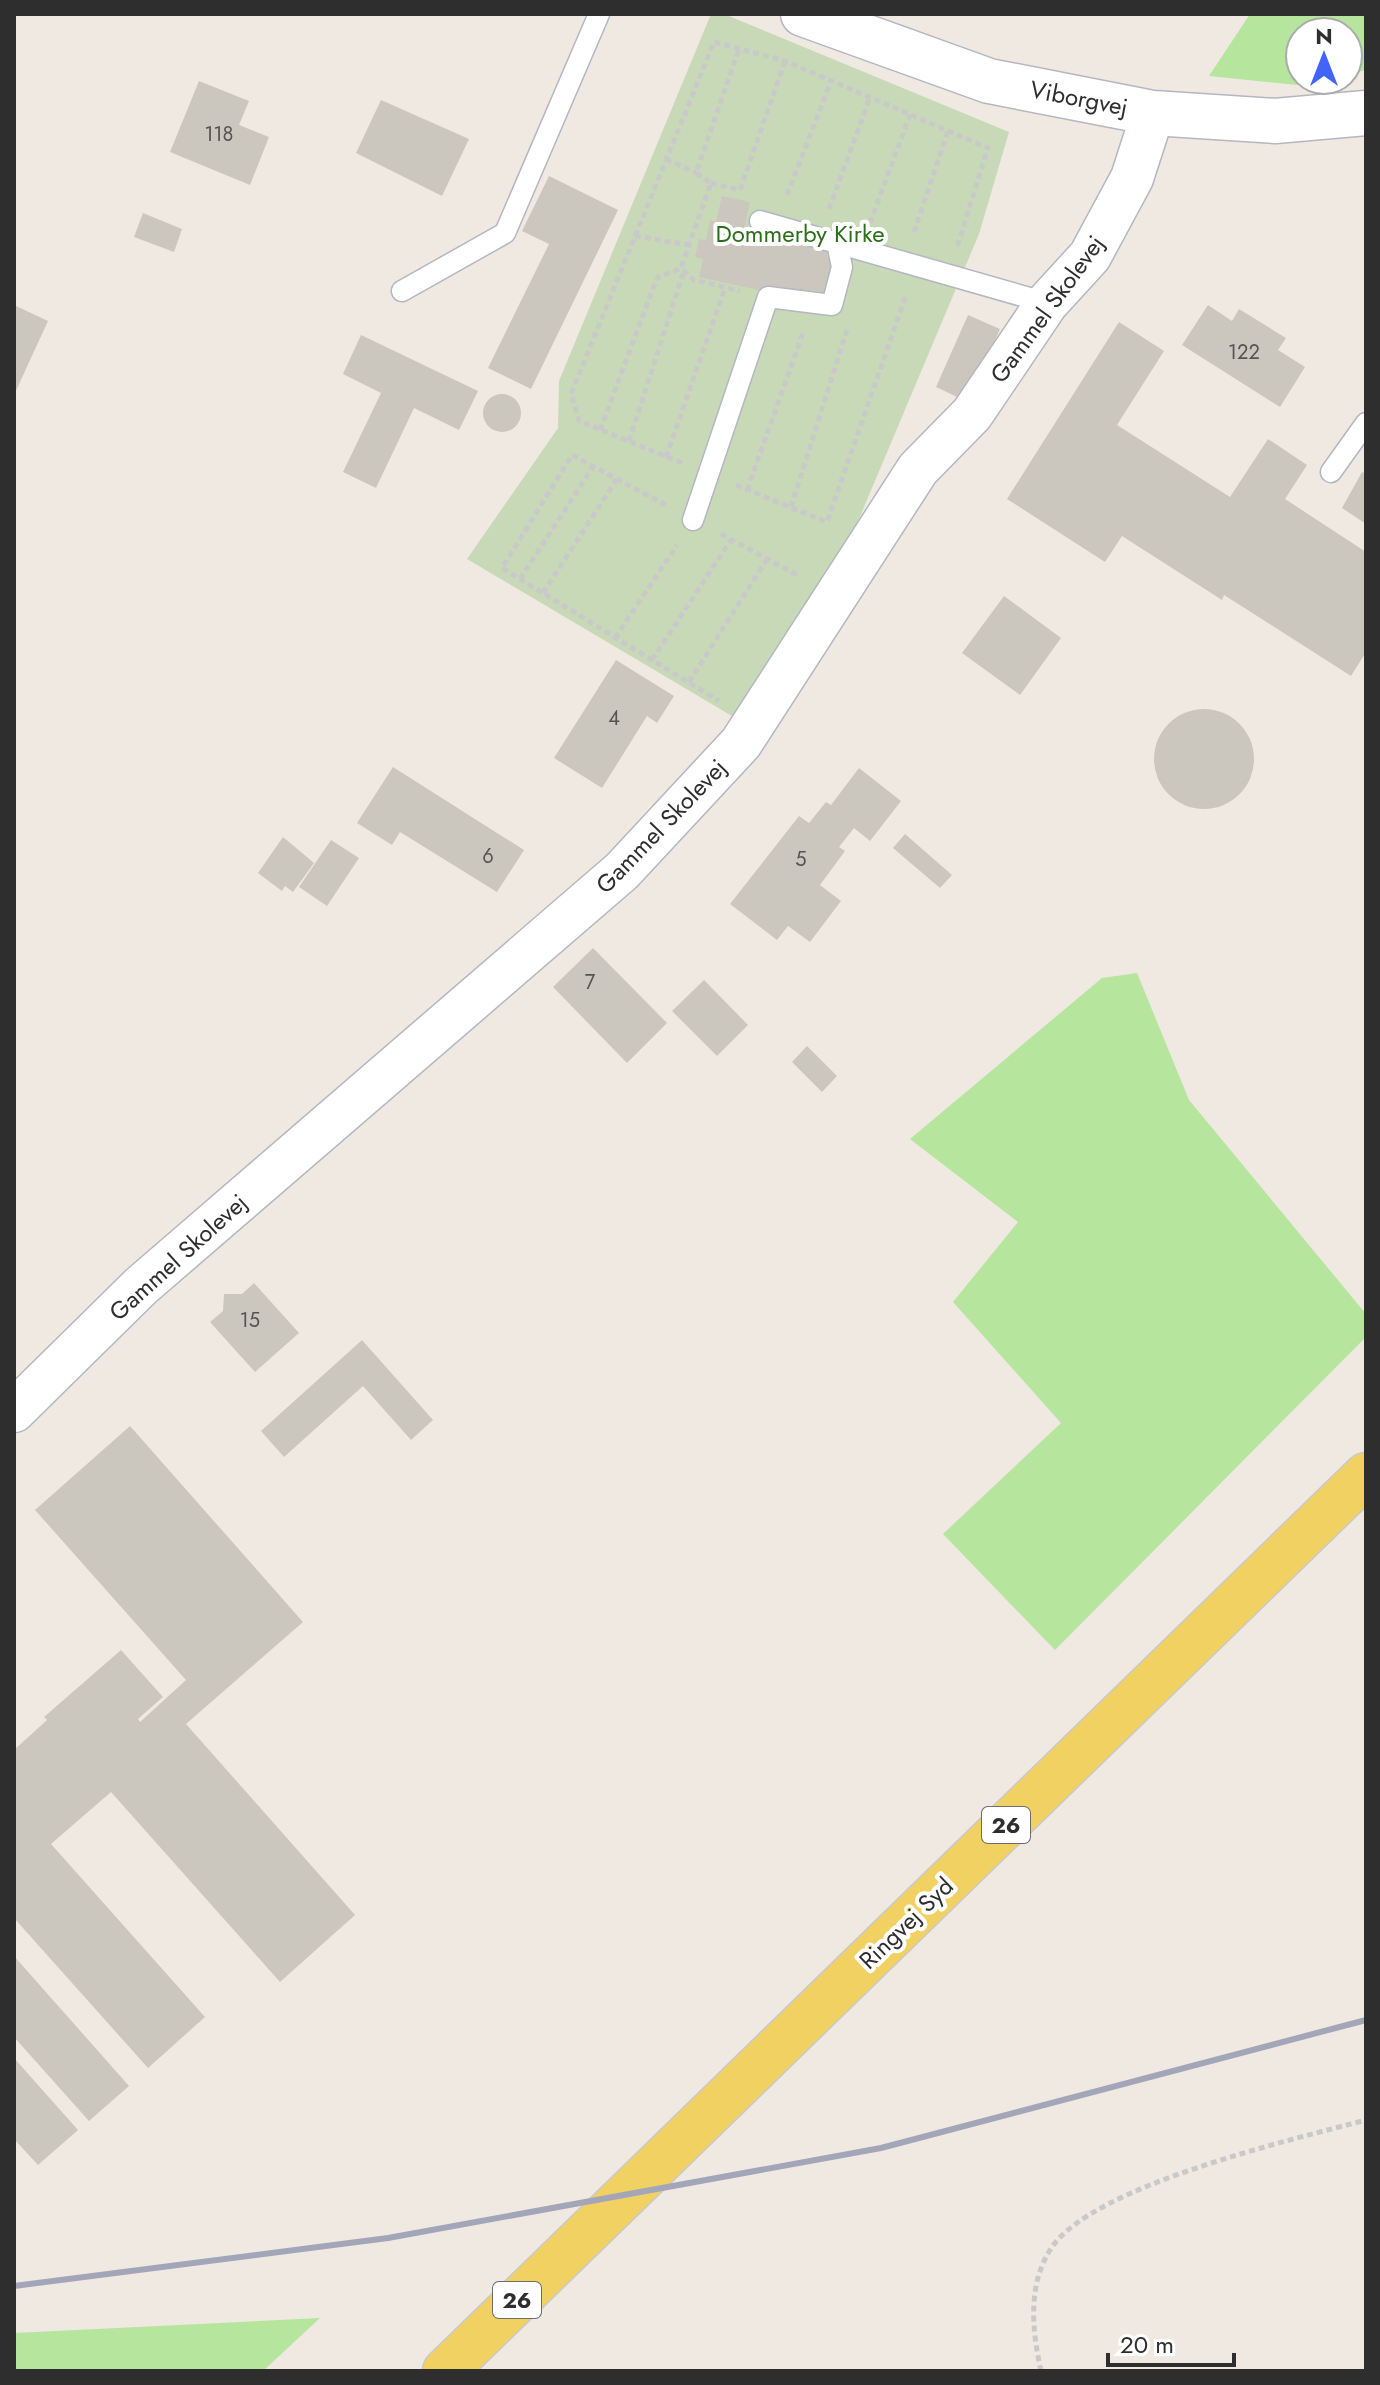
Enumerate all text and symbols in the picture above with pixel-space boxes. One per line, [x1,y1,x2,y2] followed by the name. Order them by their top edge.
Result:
[1284,16,1364,96] north arrow
[1315,20,1333,52] text: N
[1027,71,1131,125] street label: Viborgvej
[205,120,233,149] house number: 118
[715,216,885,251] park label: Dommerby Kirke
[981,228,1113,390] street label: Gammel Skolevej
[1228,338,1260,367] house number: 122
[608,704,620,733] house number: 4
[588,751,734,901] street label: Gammel Skolevej
[482,842,494,871] house number: 6
[795,845,807,874] house number: 5
[585,968,596,997] house number: 7
[101,1185,255,1329] street label: Gammel Skolevej
[240,1306,260,1335] house number: 15
[982,1807,1030,1843] road number: 26
[851,1869,961,1977] street label: Ringvej Syd
[493,2282,541,2318] road number: 26
[1108,2317,1234,2367] scale bar
[1120,2327,1174,2362] text: 20 m

